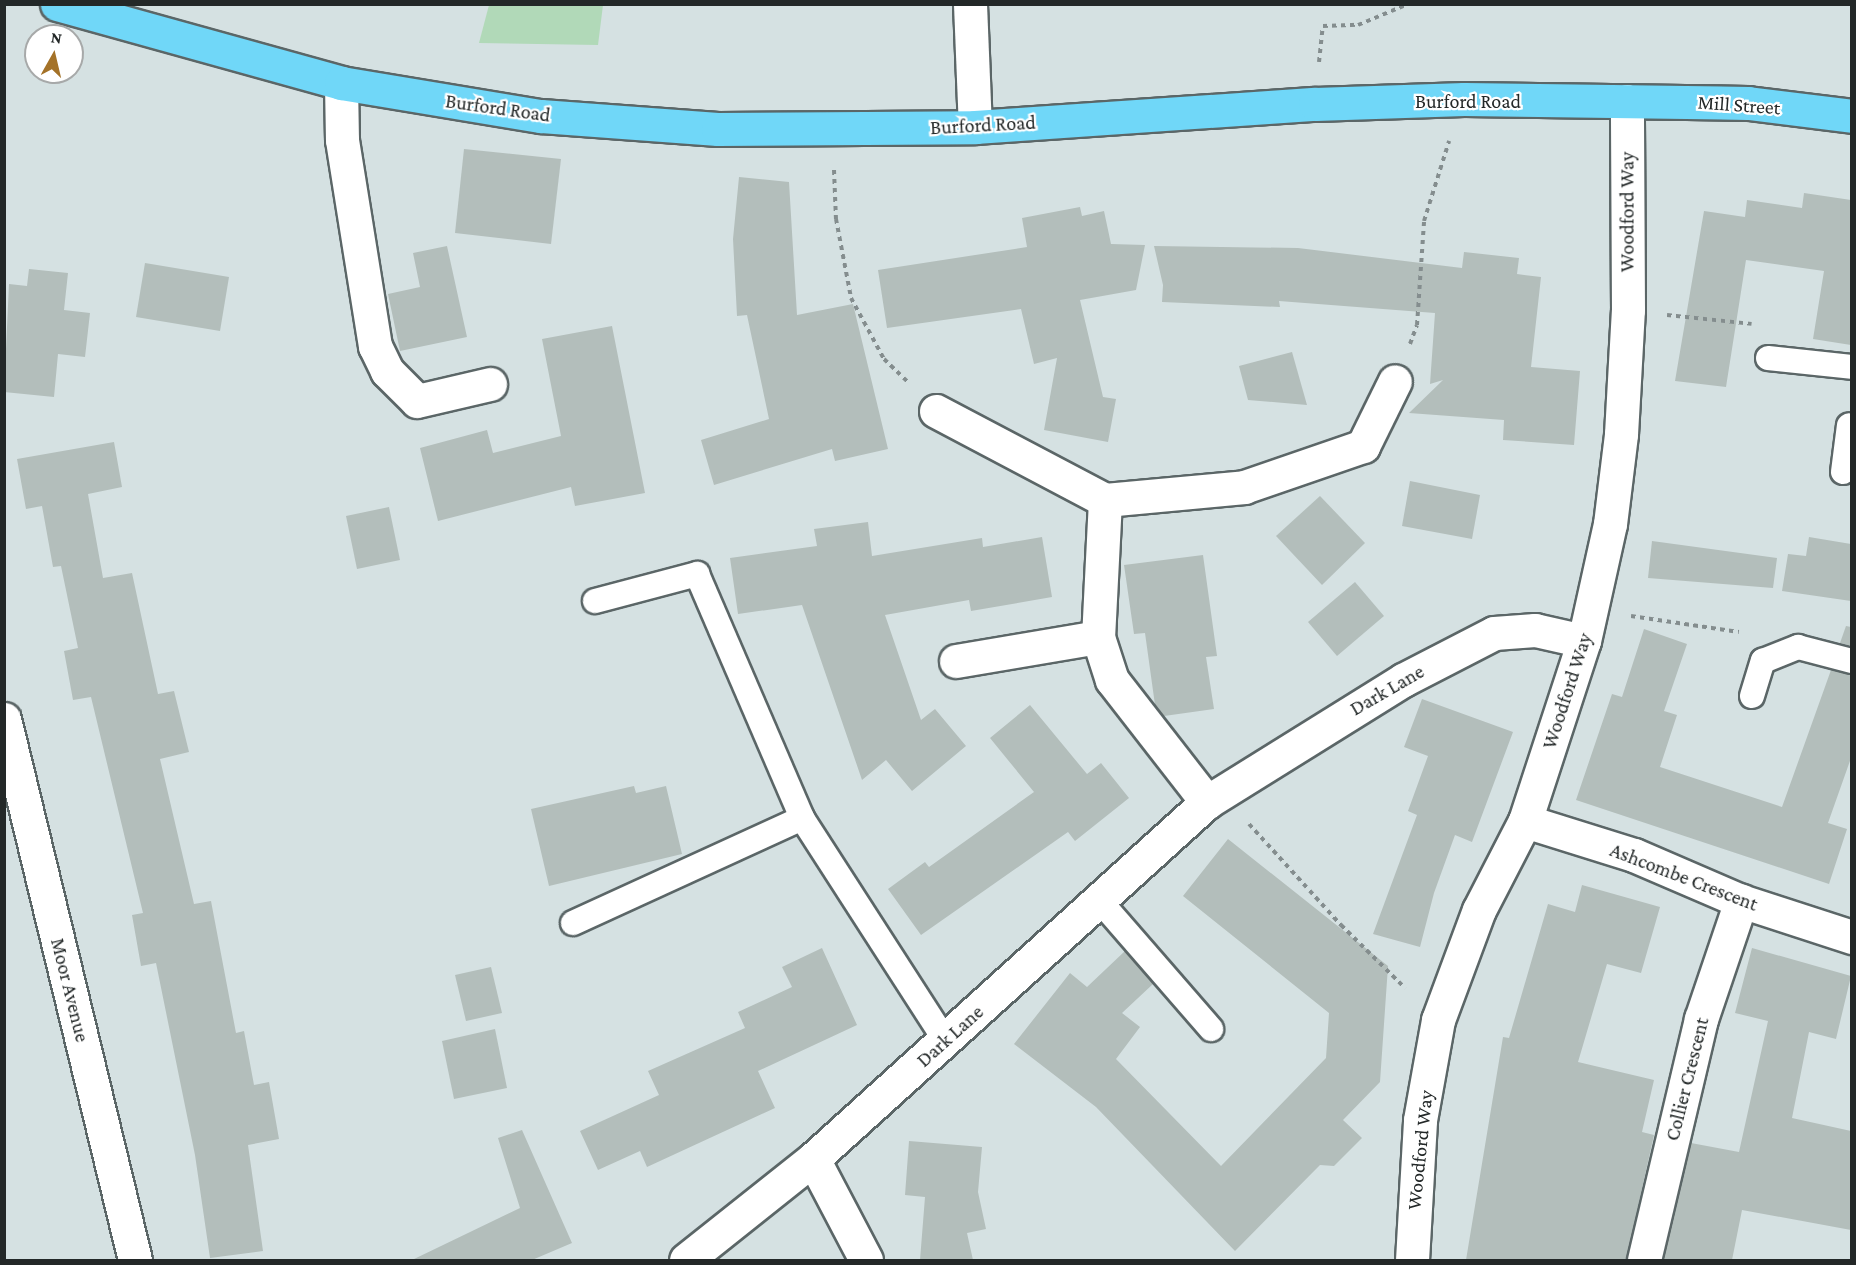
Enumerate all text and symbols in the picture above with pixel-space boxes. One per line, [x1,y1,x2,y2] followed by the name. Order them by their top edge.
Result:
[24,24,84,84] north arrow
[50,28,63,47] text: N
[444,89,552,127] street label: Burford Road
[1415,89,1521,113] street label: Burford Road
[1697,90,1781,120] street label: Mill Street
[929,110,1037,140] street label: Burford Road
[1615,152,1639,272] street label: Woodford Way
[1537,630,1597,752] street label: Woodford Way
[1346,659,1428,721] street label: Dark Lane
[1607,838,1761,916] street label: Ashcombe Crescent
[46,936,94,1044] street label: Moor Avenue
[912,1000,988,1072] street label: Dark Lane
[1660,1015,1714,1143] street label: Collier Crescent
[1402,1089,1438,1211] street label: Woodford Way

